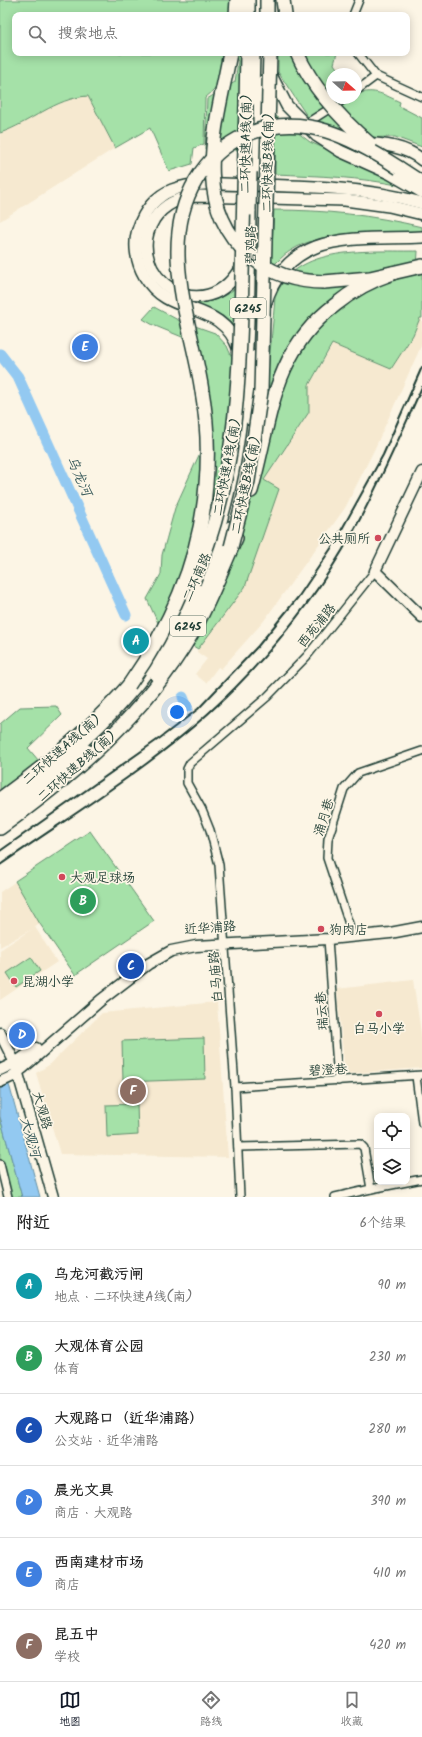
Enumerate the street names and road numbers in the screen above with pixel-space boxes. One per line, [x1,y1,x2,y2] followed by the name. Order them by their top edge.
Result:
[235,94,258,194] street label: 二环快速A线(南)
[257,113,280,213] street label: 二环快速B线(南)
[241,225,262,265] street label: 碧鸡路
[230,298,266,318] road number: G245
[208,417,247,518] street label: 二环快速A线(南)
[226,435,267,536] street label: 二环快速B线(南)
[177,550,218,606] street label: 二环南路
[293,599,342,653] street label: 西苑浦路
[170,616,206,636] road number: G245
[18,710,106,790] street label: 二环快速A线(南)
[33,727,121,808] street label: 二环快速B线(南)
[309,796,340,839] street label: 涌月巷
[183,916,237,941] street label: 近华浦路
[204,950,229,1004] street label: 白马庙路
[311,991,334,1031] street label: 瑞云巷
[308,1059,348,1082] street label: 碧澄巷
[26,1089,57,1132] street label: 大观路

